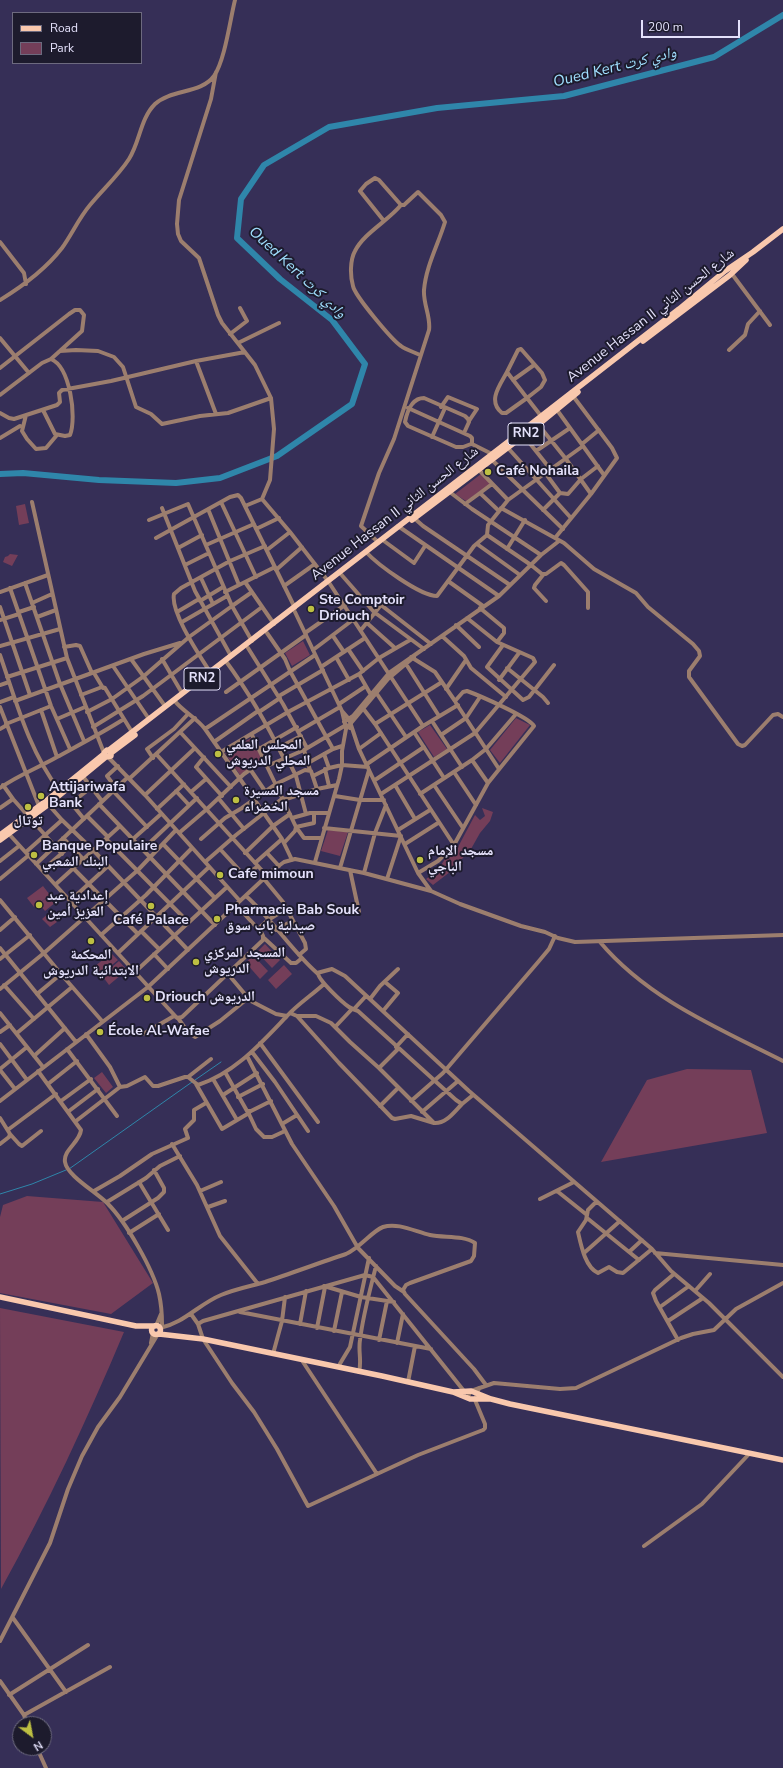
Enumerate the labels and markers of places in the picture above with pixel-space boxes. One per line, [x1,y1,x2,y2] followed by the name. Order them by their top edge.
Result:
[496,464,579,480] place label: Café Nohaila
[483,467,493,477] marker: Café Nohaila
[319,593,405,626] place label: Ste Comptoir Driouch
[306,604,316,614] marker: Ste Comptoir Driouch
[226,738,310,770] place label: المجلس العلمي المحلي الدريوش
[213,749,223,759] marker: المجلس العلمي المحلي الدريوش
[49,780,126,812] place label: Attijariwafa Bank
[244,784,319,816] place label: مسجد المسيرة الخضراء
[36,791,46,801] marker: Attijariwafa Bank
[231,795,241,805] marker: مسجد المسيرة الخضراء
[23,802,33,812] marker: توتال
[13,814,43,830] place label: توتال
[42,839,157,872] place label: Banque Populaire البنك الشعبي
[428,844,493,876] place label: مسجد الإمام الباجي
[29,850,39,860] marker: Banque Populaire البنك الشعبي
[415,855,425,865] marker: مسجد الإمام الباجي
[228,867,314,883] place label: Cafe mimoun
[215,870,225,880] marker: Cafe mimoun
[47,889,108,922] place label: إعدادية عبد العزيز أمين
[34,900,44,910] marker: إعدادية عبد العزيز أمين
[146,901,156,911] marker: Café Palace
[225,903,359,936] place label: Pharmacie Bab Souk صيدلية باب سوق
[113,913,189,929] place label: Café Palace
[212,914,222,924] marker: Pharmacie Bab Souk صيدلية باب سوق
[86,936,96,946] marker: المحكمة الابتدائية الدريوش
[204,946,285,978] place label: المسجد المركزي الدريوش
[43,948,139,980] place label: المحكمة الابتدائية الدريوش
[191,957,201,967] marker: المسجد المركزي الدريوش
[155,990,255,1006] place label: Driouch الدريوش
[142,993,152,1003] marker: Driouch الدريوش
[108,1024,209,1040] place label: École Al-Wafae
[95,1027,105,1037] marker: École Al-Wafae

